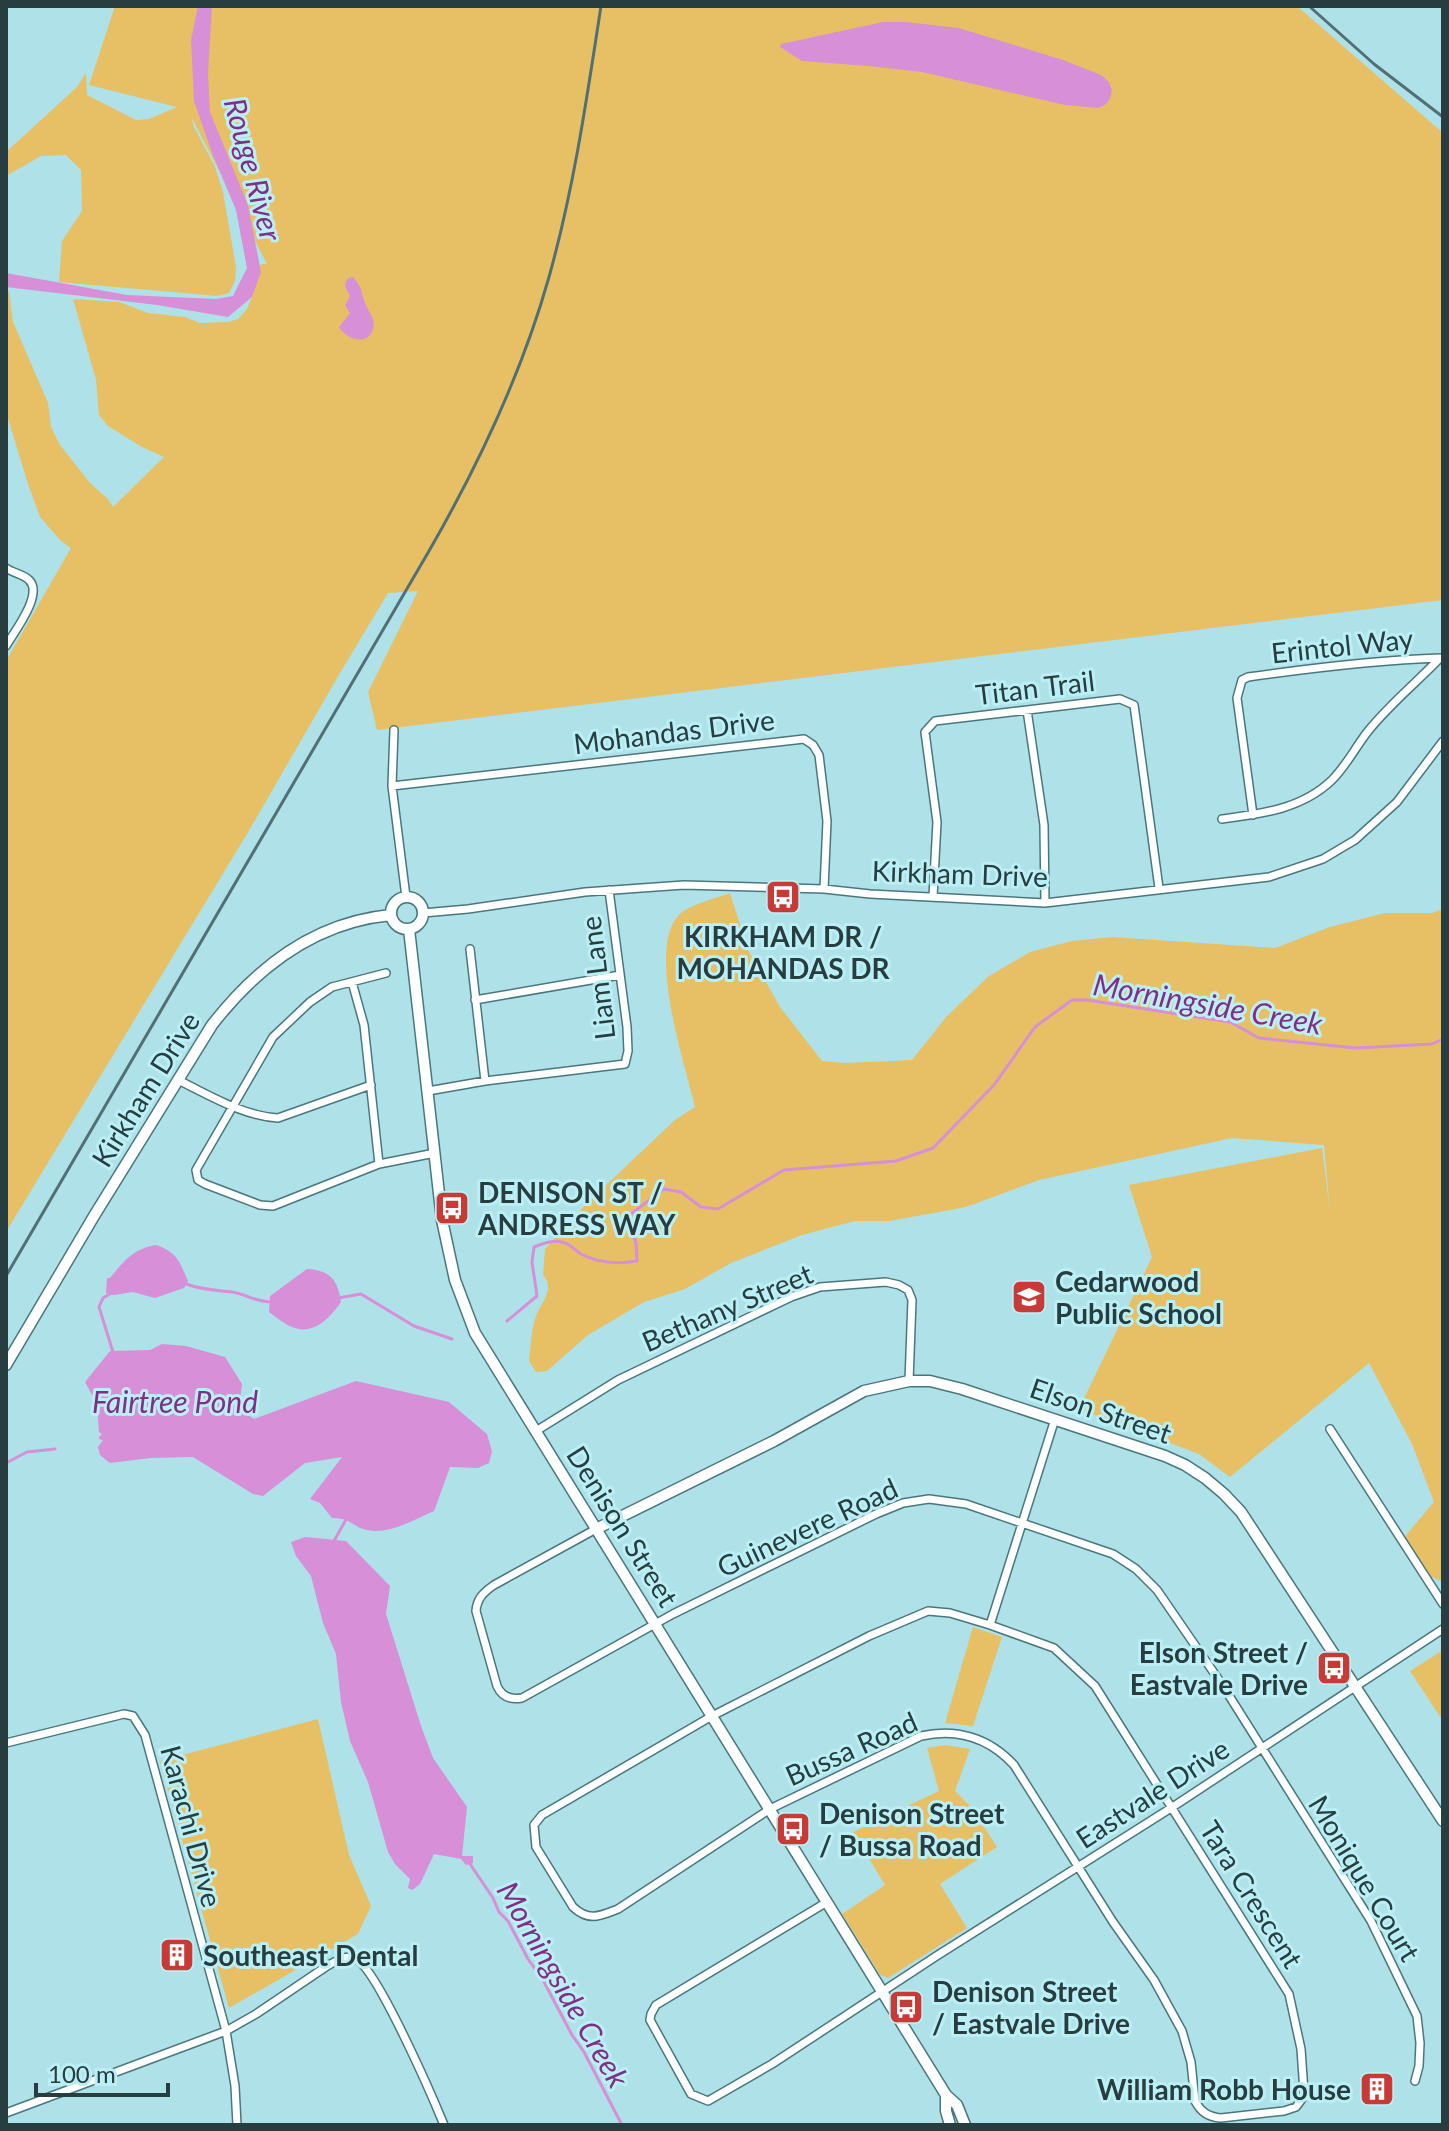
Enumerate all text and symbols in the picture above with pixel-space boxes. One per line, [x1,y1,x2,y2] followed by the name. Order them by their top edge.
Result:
[218,94,291,245] water label: Rouge River
[1269,621,1415,669] street label: Erintol Way
[973,663,1097,711] street label: Titan Trail
[572,702,776,760] street label: Mohandas Drive
[871,853,1049,893] street label: Kirkham Drive
[764,878,802,916] bus stop icon: KIRKHAM DR / MOHANDAS DR
[573,914,621,1042] street label: Liam Lane
[676,919,891,985] place label: KIRKHAM DR / MOHANDAS DR
[1091,965,1326,1041] water label: Morningside Creek
[84,1005,206,1173] street label: Kirkham Drive
[477,1175,676,1241] place label: DENISON ST / ANDRESS WAY
[433,1189,471,1227] bus stop icon: DENISON ST / ANDRESS WAY
[637,1256,817,1358] street label: Bethany Street
[1055,1264,1222,1330] place label: Cedarwood Public School
[1010,1278,1048,1316] school or university icon: Cedarwood Public School
[1026,1370,1176,1450] street label: Elson Street
[92,1383,258,1419] water label: Fairtree Pond
[560,1440,686,1612] street label: Denison Street
[711,1470,903,1584] street label: Guinevere Road
[1130,1635,1308,1701] place label: Elson Street / Eastvale Drive
[1315,1649,1353,1687] bus stop icon: Elson Street / Eastvale Drive
[780,1704,922,1792] street label: Bussa Road
[1069,1731,1235,1855] street label: Eastvale Drive
[154,1741,230,1911] street label: Karachi Drive
[1302,1789,1428,1967] street label: Monique Court
[819,1796,1005,1862] place label: Denison Street / Bussa Road
[774,1810,812,1848] bus stop icon: Denison Street / Bussa Road
[1193,1814,1311,1974] street label: Tara Crescent
[490,1875,638,2094] water label: Morningside Creek
[158,1936,196,1974] building icon: Southeast Dental
[203,1938,418,1972] place label: Southeast Dental
[932,1974,1130,2040] place label: Denison Street / Eastvale Drive
[887,1988,925,2026] bus stop icon: Denison Street / Eastvale Drive
[36,2047,168,2097] scale bar
[48,2059,116,2088] text: 100 m
[1358,2070,1396,2108] building icon: William Robb House
[1097,2072,1351,2106] place label: William Robb House

